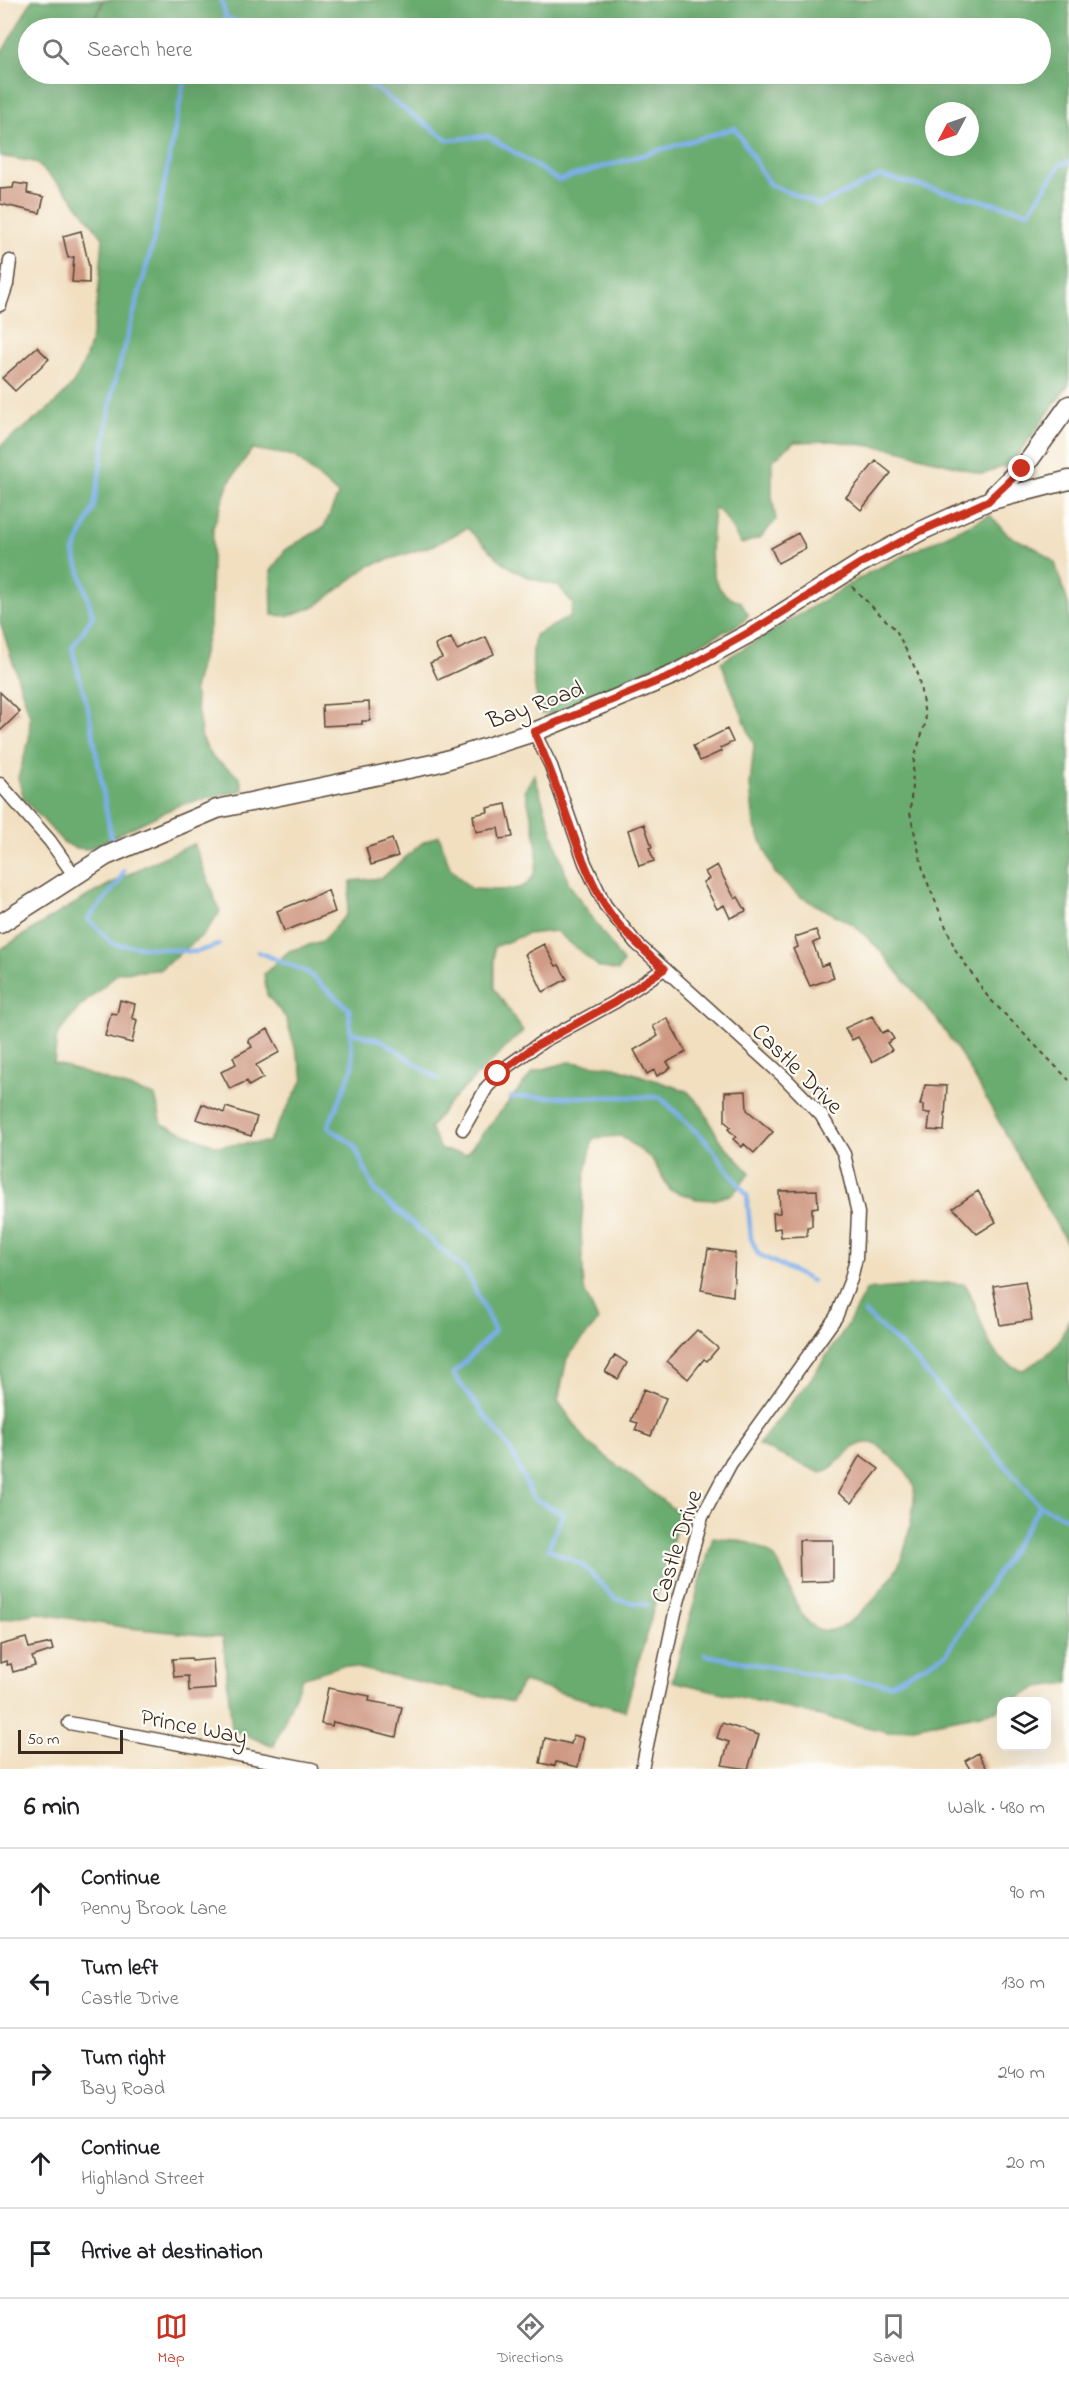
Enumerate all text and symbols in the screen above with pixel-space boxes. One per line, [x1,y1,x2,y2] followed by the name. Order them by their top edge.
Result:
[18,18,1051,84] search box
[39,35,72,68] icon: search
[87,35,192,67] text: Search here
[925,102,979,156] north arrow
[1008,455,1034,481] route end
[482,673,590,741] street label: Bay Road
[742,1016,850,1124] street label: Castle Drive
[484,1060,510,1086] route start
[644,1485,713,1608] street label: Castle Drive
[997,1697,1051,1751] map controls
[997,1697,1051,1751] button: layers
[137,1701,250,1757] street label: Prince Way
[18,1727,123,1754] scale bar
[27,1728,59,1752] text: 50 m
[24,1789,80,1827] text: 6 min
[947,1794,1045,1823] text: Walk · 480 m
[81,1863,160,1895] text: Continue
[24,1877,57,1910] icon: ahead
[1010,1879,1045,1908] text: 90 m
[81,1895,227,1924] text: Penny Brook Lane
[81,1953,158,1985] text: Turn left
[24,1967,57,2000] icon: left
[1001,1969,1045,1998] text: 130 m
[81,1985,179,2014] text: Castle Drive
[81,2043,166,2075] text: Turn right
[24,2057,57,2090] icon: right
[998,2059,1045,2088] text: 240 m
[81,2075,165,2104] text: Bay Road
[81,2133,160,2165] text: Continue
[24,2147,57,2180] icon: ahead
[1006,2149,1045,2178] text: 20 m
[81,2165,205,2194] text: Highland Street
[24,2237,57,2270] icon: arrive
[81,2237,263,2269] text: Arrive at destination
[155,2310,188,2370] tab: Map
[497,2310,563,2370] tab: Directions
[873,2310,914,2370] tab: Saved

